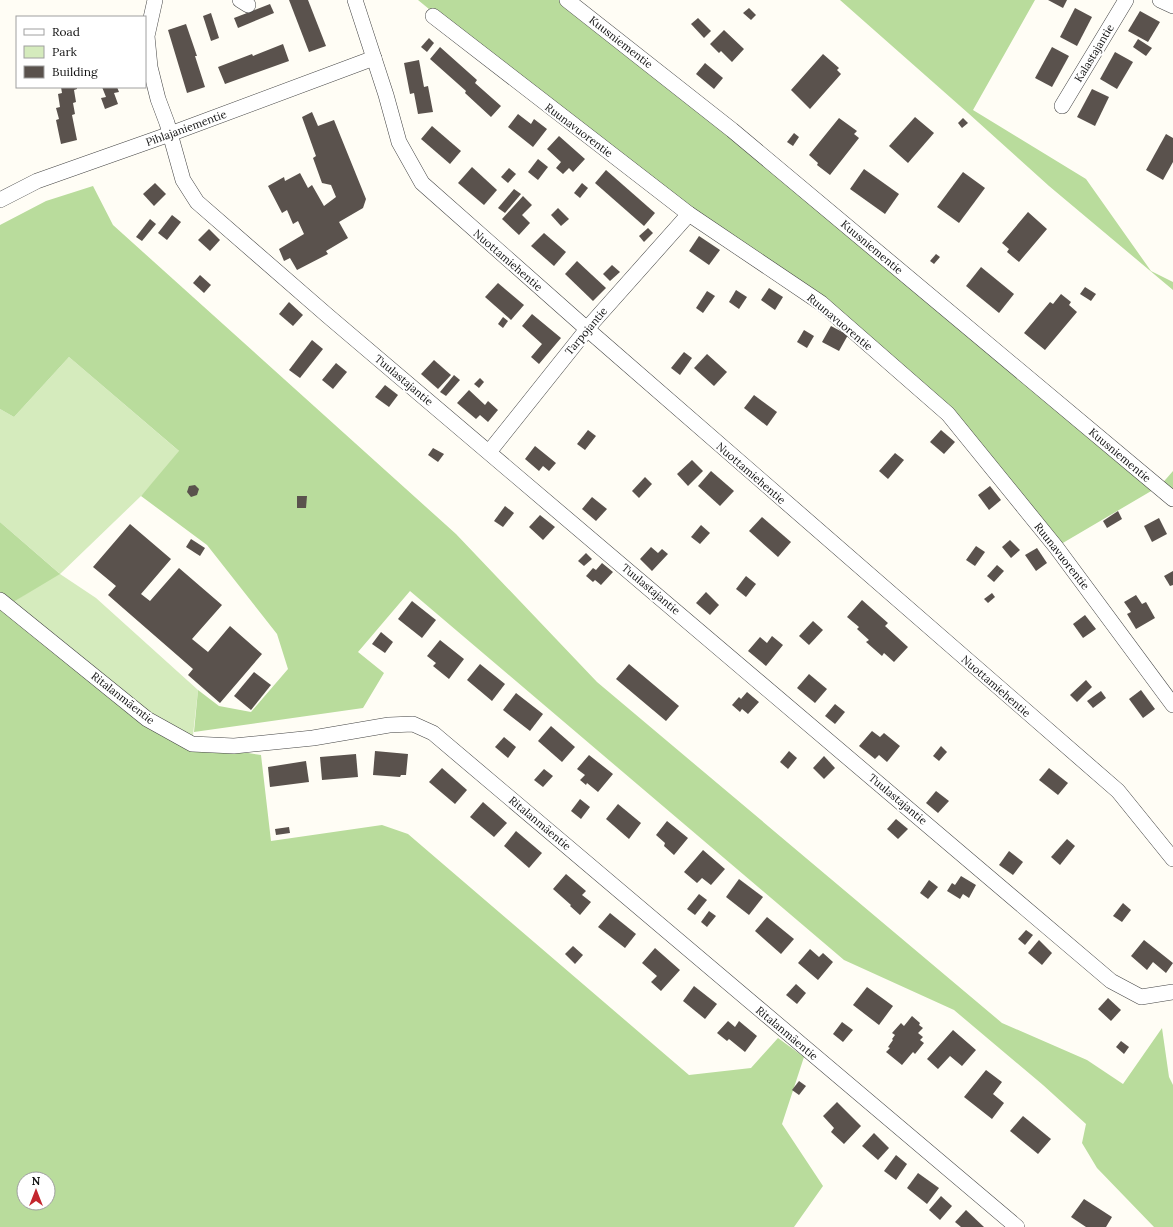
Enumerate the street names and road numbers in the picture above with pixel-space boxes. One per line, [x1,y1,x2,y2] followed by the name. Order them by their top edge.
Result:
[586,13,656,71] street label: Kuusniementie
[1071,21,1117,85] street label: Kalastajantie
[542,100,616,160] street label: Ruunavuorentie
[144,107,228,149] street label: Pihlajaniementie
[838,217,906,277] street label: Kuusniementie
[471,226,545,294] street label: Nuottamiehentie
[804,291,876,354] street label: Ruunavuorentie
[562,304,610,358] street label: Tarpojantie
[372,351,436,409] street label: Tuulastajantie
[1086,425,1154,485] street label: Kuusniementie
[714,439,788,507] street label: Nuottamiehentie
[1031,520,1093,592] street label: Ruunavuorentie
[619,560,683,618] street label: Tuulastajantie
[959,652,1033,720] street label: Nuottamiehentie
[88,669,158,727] street label: Ritalanmäentie
[866,770,930,828] street label: Tuulastajantie
[506,793,574,853] street label: Ritalanmäentie
[753,1003,821,1063] street label: Ritalanmäentie

